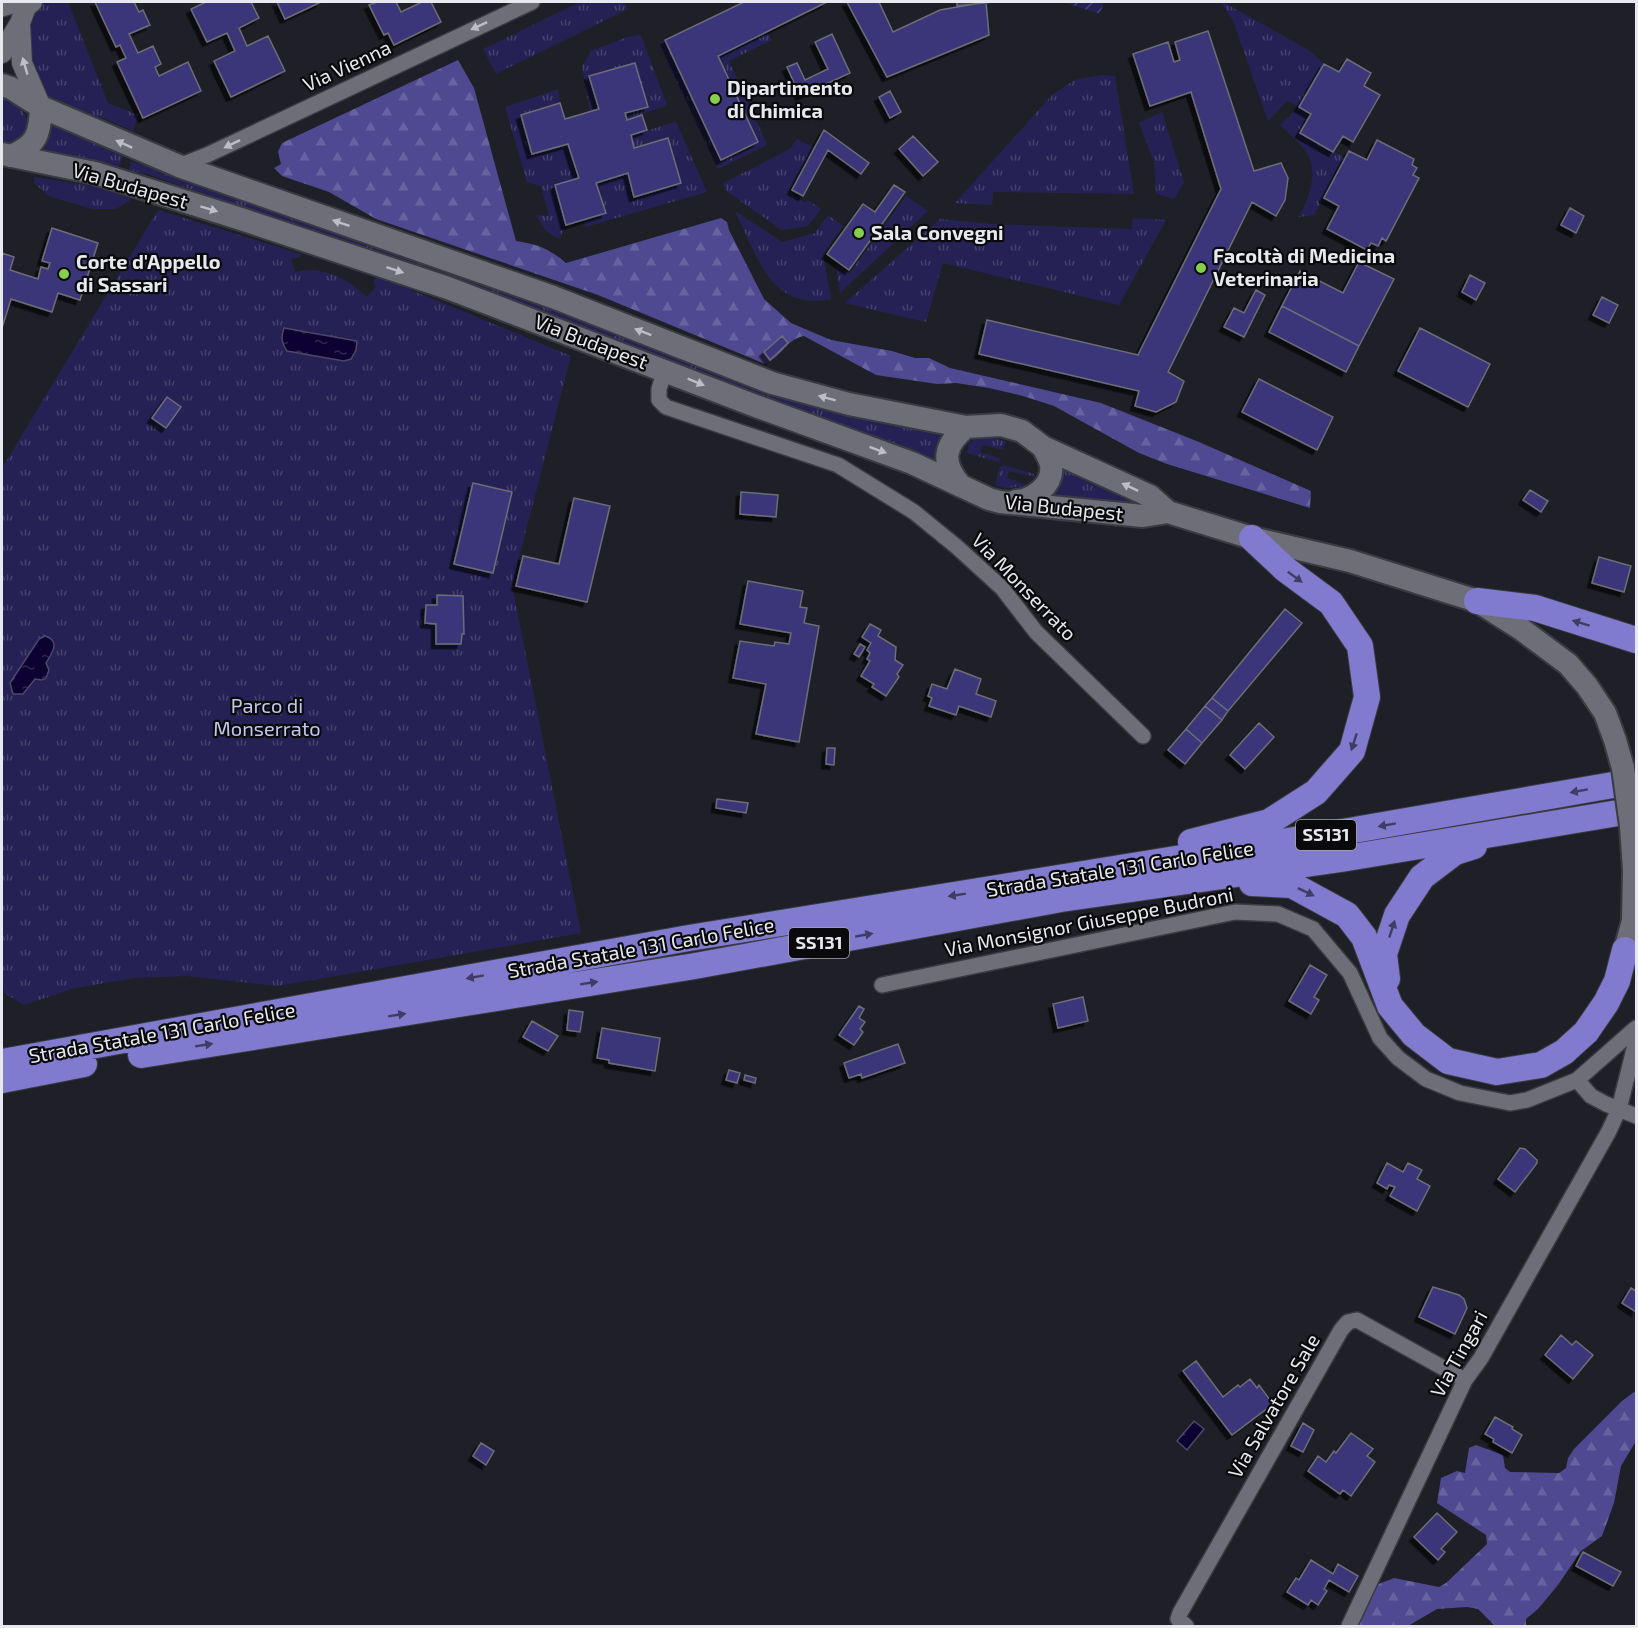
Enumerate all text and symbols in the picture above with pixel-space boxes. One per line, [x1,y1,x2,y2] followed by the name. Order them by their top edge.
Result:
[471,22,488,31] one-way arrow
[299,34,394,96] street label: Via Vienna
[19,57,29,75] one-way arrow
[727,75,853,122] place label: Dipartimento di Chimica
[708,92,722,106] marker: Dipartimento di Chimica
[115,139,133,149] one-way arrow
[224,139,241,148] one-way arrow
[70,157,191,213] street label: Via Budapest
[201,205,219,214] one-way arrow
[332,218,350,228] one-way arrow
[871,220,1004,244] place label: Sala Convegni
[852,226,866,240] marker: Sala Convegni
[1213,243,1395,290] place label: Facoltà di Medicina Veterinaria
[76,249,221,296] place label: Corte d'Appello di Sassari
[1194,261,1208,275] marker: Facoltà di Medicina Veterinaria
[386,266,404,275] one-way arrow
[57,267,71,281] marker: Corte d'Appello di Sassari
[532,309,652,374] street label: Via Budapest
[634,327,652,337] one-way arrow
[687,377,705,387] one-way arrow
[817,393,836,403] one-way arrow
[869,446,887,456] one-way arrow
[1121,482,1139,492] one-way arrow
[1004,489,1125,525] street label: Via Budapest
[967,528,1082,645] street label: Via Monserrato
[1287,571,1303,583] one-way arrow
[1572,617,1590,627] one-way arrow
[213,693,321,740] park label: Parco di Monserrato
[1349,733,1358,751] one-way arrow
[1569,787,1588,796] one-way arrow
[1296,820,1356,850] road number: SS131
[1377,821,1396,830] one-way arrow
[985,835,1255,901] street label: Strada Statale 131 Carlo Felice
[942,881,1235,961] street label: Via Monsignor Giuseppe Budroni
[1297,887,1314,896] one-way arrow
[947,891,966,900] one-way arrow
[506,912,776,982] street label: Strada Statale 131 Carlo Felice
[1388,919,1397,937] one-way arrow
[789,928,849,958] road number: SS131
[854,930,873,939] one-way arrow
[465,973,484,982] one-way arrow
[580,979,599,988] one-way arrow
[27,997,297,1067] street label: Strada Statale 131 Carlo Felice
[387,1010,406,1019] one-way arrow
[195,1041,214,1050] one-way arrow
[1425,1306,1492,1401] street label: Via Tingari
[1222,1329,1324,1482] street label: Via Salvatore Sale

